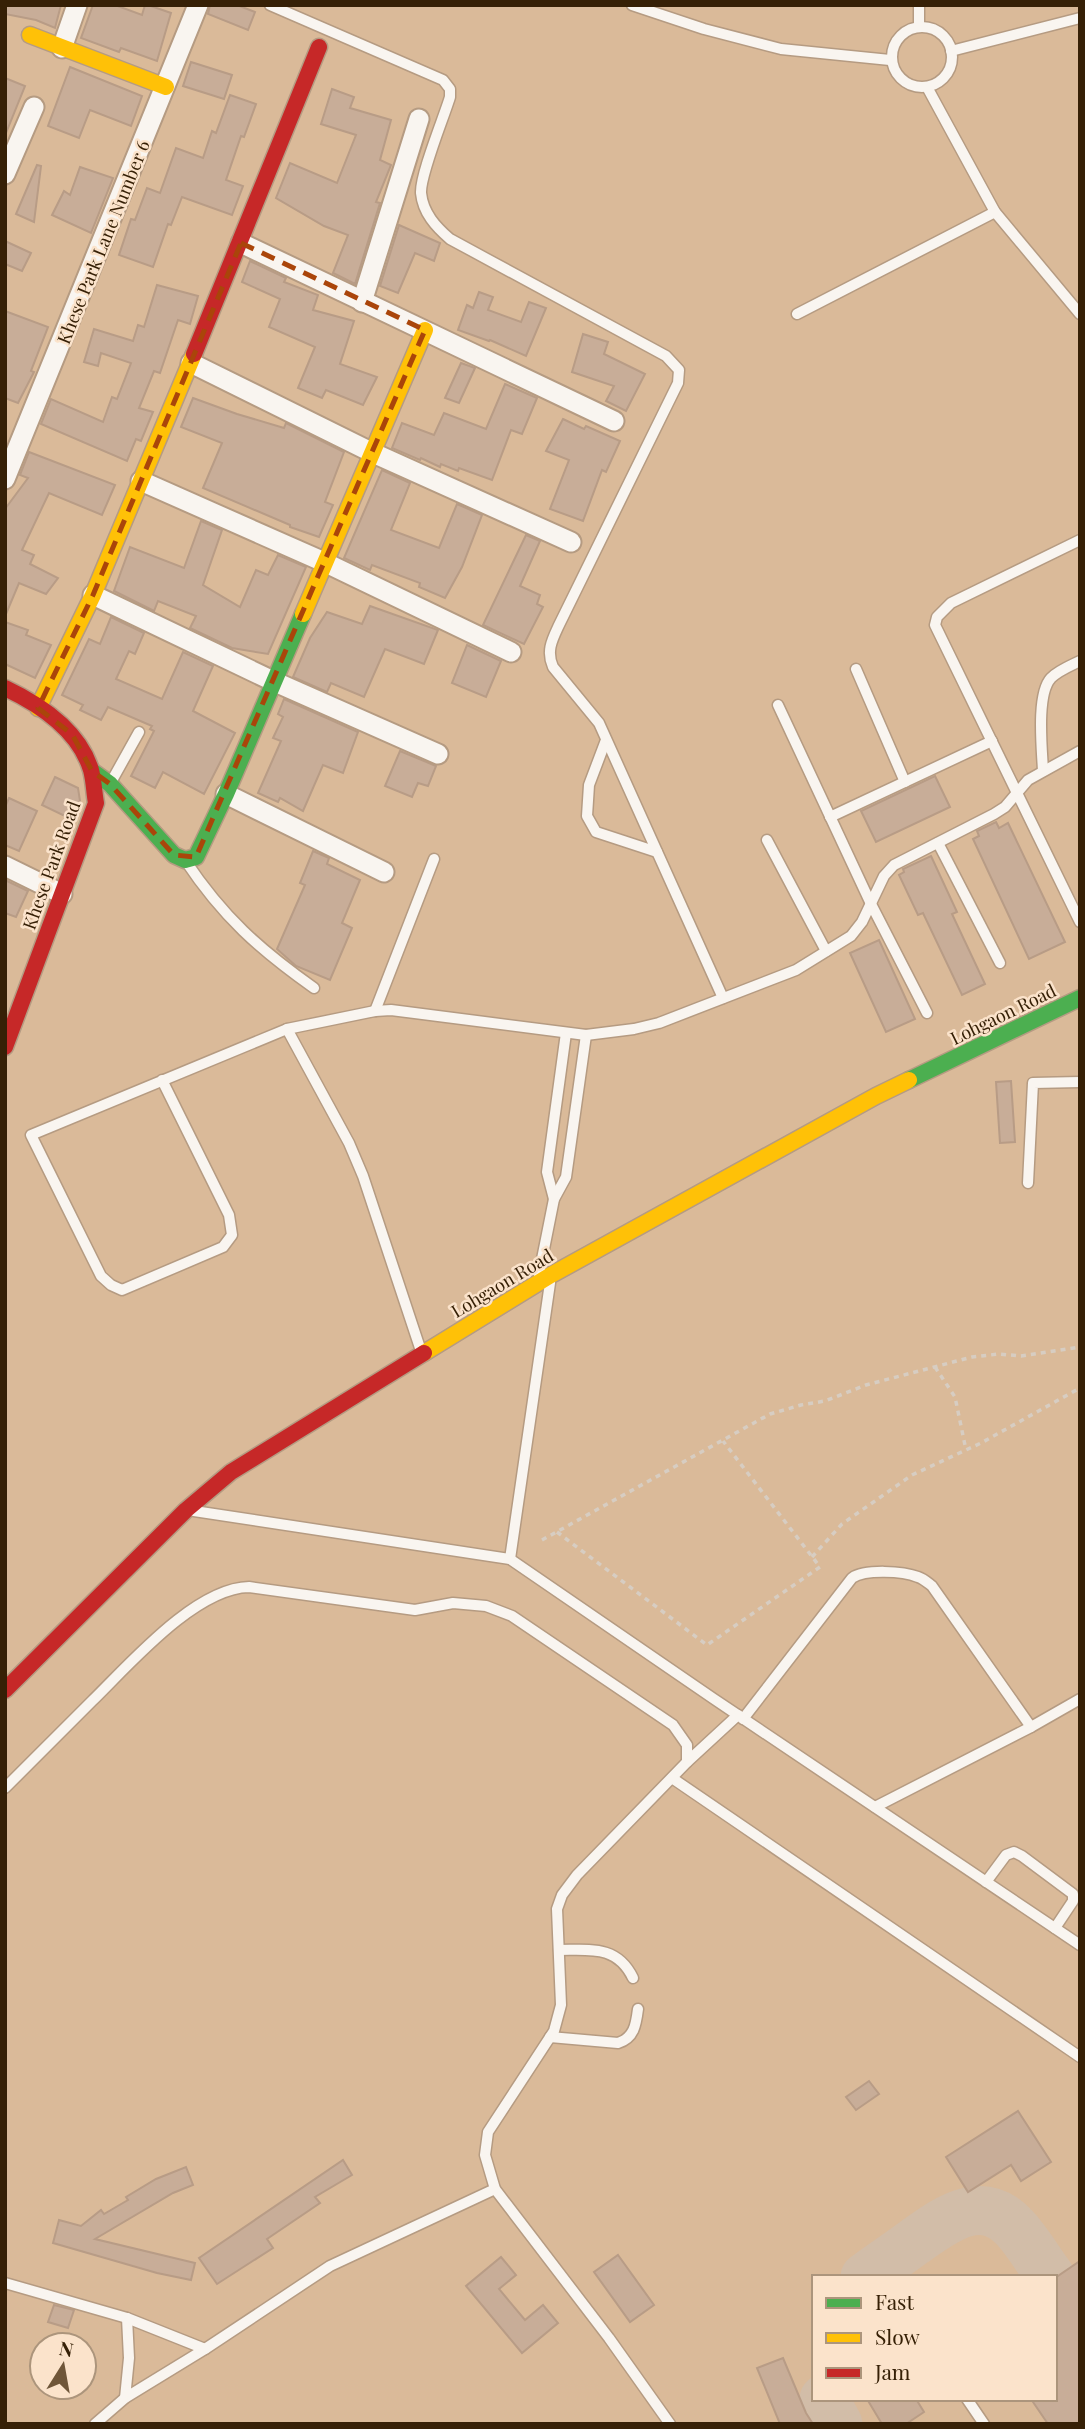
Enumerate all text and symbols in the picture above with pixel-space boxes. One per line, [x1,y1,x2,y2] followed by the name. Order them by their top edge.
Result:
[51,137,155,347] street label: Khese Park Lane Number 6
[17,797,86,933] street label: Khese Park Road
[946,978,1060,1050] street label: Lohgaon Road
[447,1243,558,1323] street label: Lohgaon Road
[812,2275,1057,2401] legend
[875,2287,914,2315] text: Fast
[875,2322,920,2350] text: Slow
[28,2331,98,2401] north arrow
[57,2334,76,2362] text: N
[874,2357,911,2385] text: Jam

